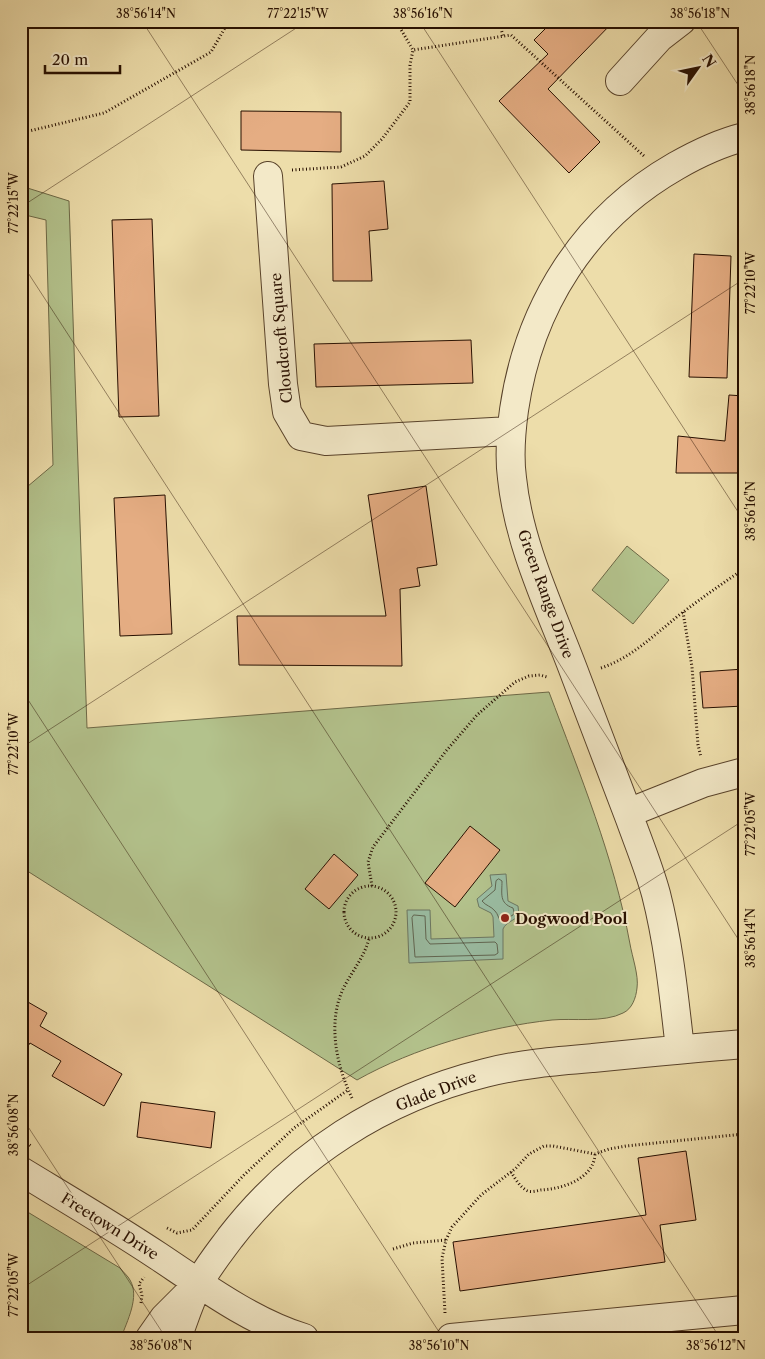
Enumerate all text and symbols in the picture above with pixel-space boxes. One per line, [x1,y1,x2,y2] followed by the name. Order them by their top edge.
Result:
[116,6,176,21] text: 38°56'14"N
[267,6,330,21] text: 77°22'15"W
[393,6,453,21] text: 38°56'16"N
[670,6,730,21] text: 38°56'18"N
[45,42,120,74] scale bar
[672,42,722,92] north arrow
[52,50,88,69] text: 20 m
[698,51,720,71] text: N
[743,55,758,115] text: 38°56'18"N
[6,171,21,234] text: 77°22'15"W
[743,251,758,314] text: 77°22'10"W
[266,272,296,404] street label: Cloudcroft Square
[743,481,758,541] text: 38°56'16"N
[514,527,578,661] street label: Green Range Drive
[6,712,21,775] text: 77°22'10"W
[743,791,758,856] text: 77°22'05"W
[743,908,758,968] text: 38°56'14"N
[515,909,627,928] place label: Dogwood Pool
[499,912,511,924] marker: Dogwood Pool
[393,1067,479,1115] street label: Glade Drive
[6,1094,21,1156] text: 38°56'08"N
[58,1188,162,1264] street label: Freetown Drive
[6,1252,21,1317] text: 77°22'05"W
[130,1338,192,1353] text: 38°56'08"N
[409,1338,469,1353] text: 38°56'10"N
[686,1338,746,1353] text: 38°56'12"N

